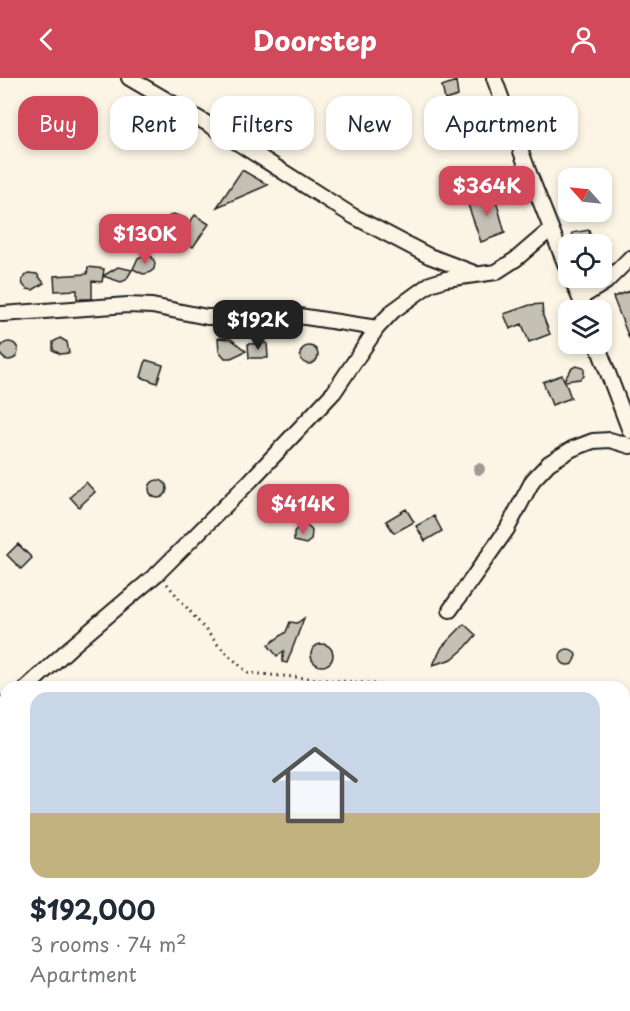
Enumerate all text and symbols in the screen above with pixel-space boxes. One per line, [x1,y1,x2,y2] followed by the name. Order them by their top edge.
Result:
[253,19,377,60] text: Doorstep
[30,23,63,56] icon: back
[567,23,600,56] icon: person
[18,96,98,150] chip: Buy
[110,96,198,150] chip: Rent
[210,96,314,150] chip: Filters
[326,96,412,150] chip: New
[424,96,578,150] chip: Apartment
[445,166,529,217] pin: $364K
[558,168,612,222] north arrow
[558,168,612,354] map controls
[453,170,521,200] text: $364K
[103,214,187,265] pin: $130K
[113,218,177,248] text: $130K
[558,234,612,288] button: locate
[216,300,300,351] pin: $192K
[558,300,612,354] button: layers
[227,304,289,334] text: $192K
[261,484,345,535] pin: $414K
[271,488,335,518] text: $414K
[261,731,369,839] icon: home
[30,890,156,929] text: $192,000
[30,929,187,959] text: 3 rooms · 74 m²
[30,959,137,989] text: Apartment

